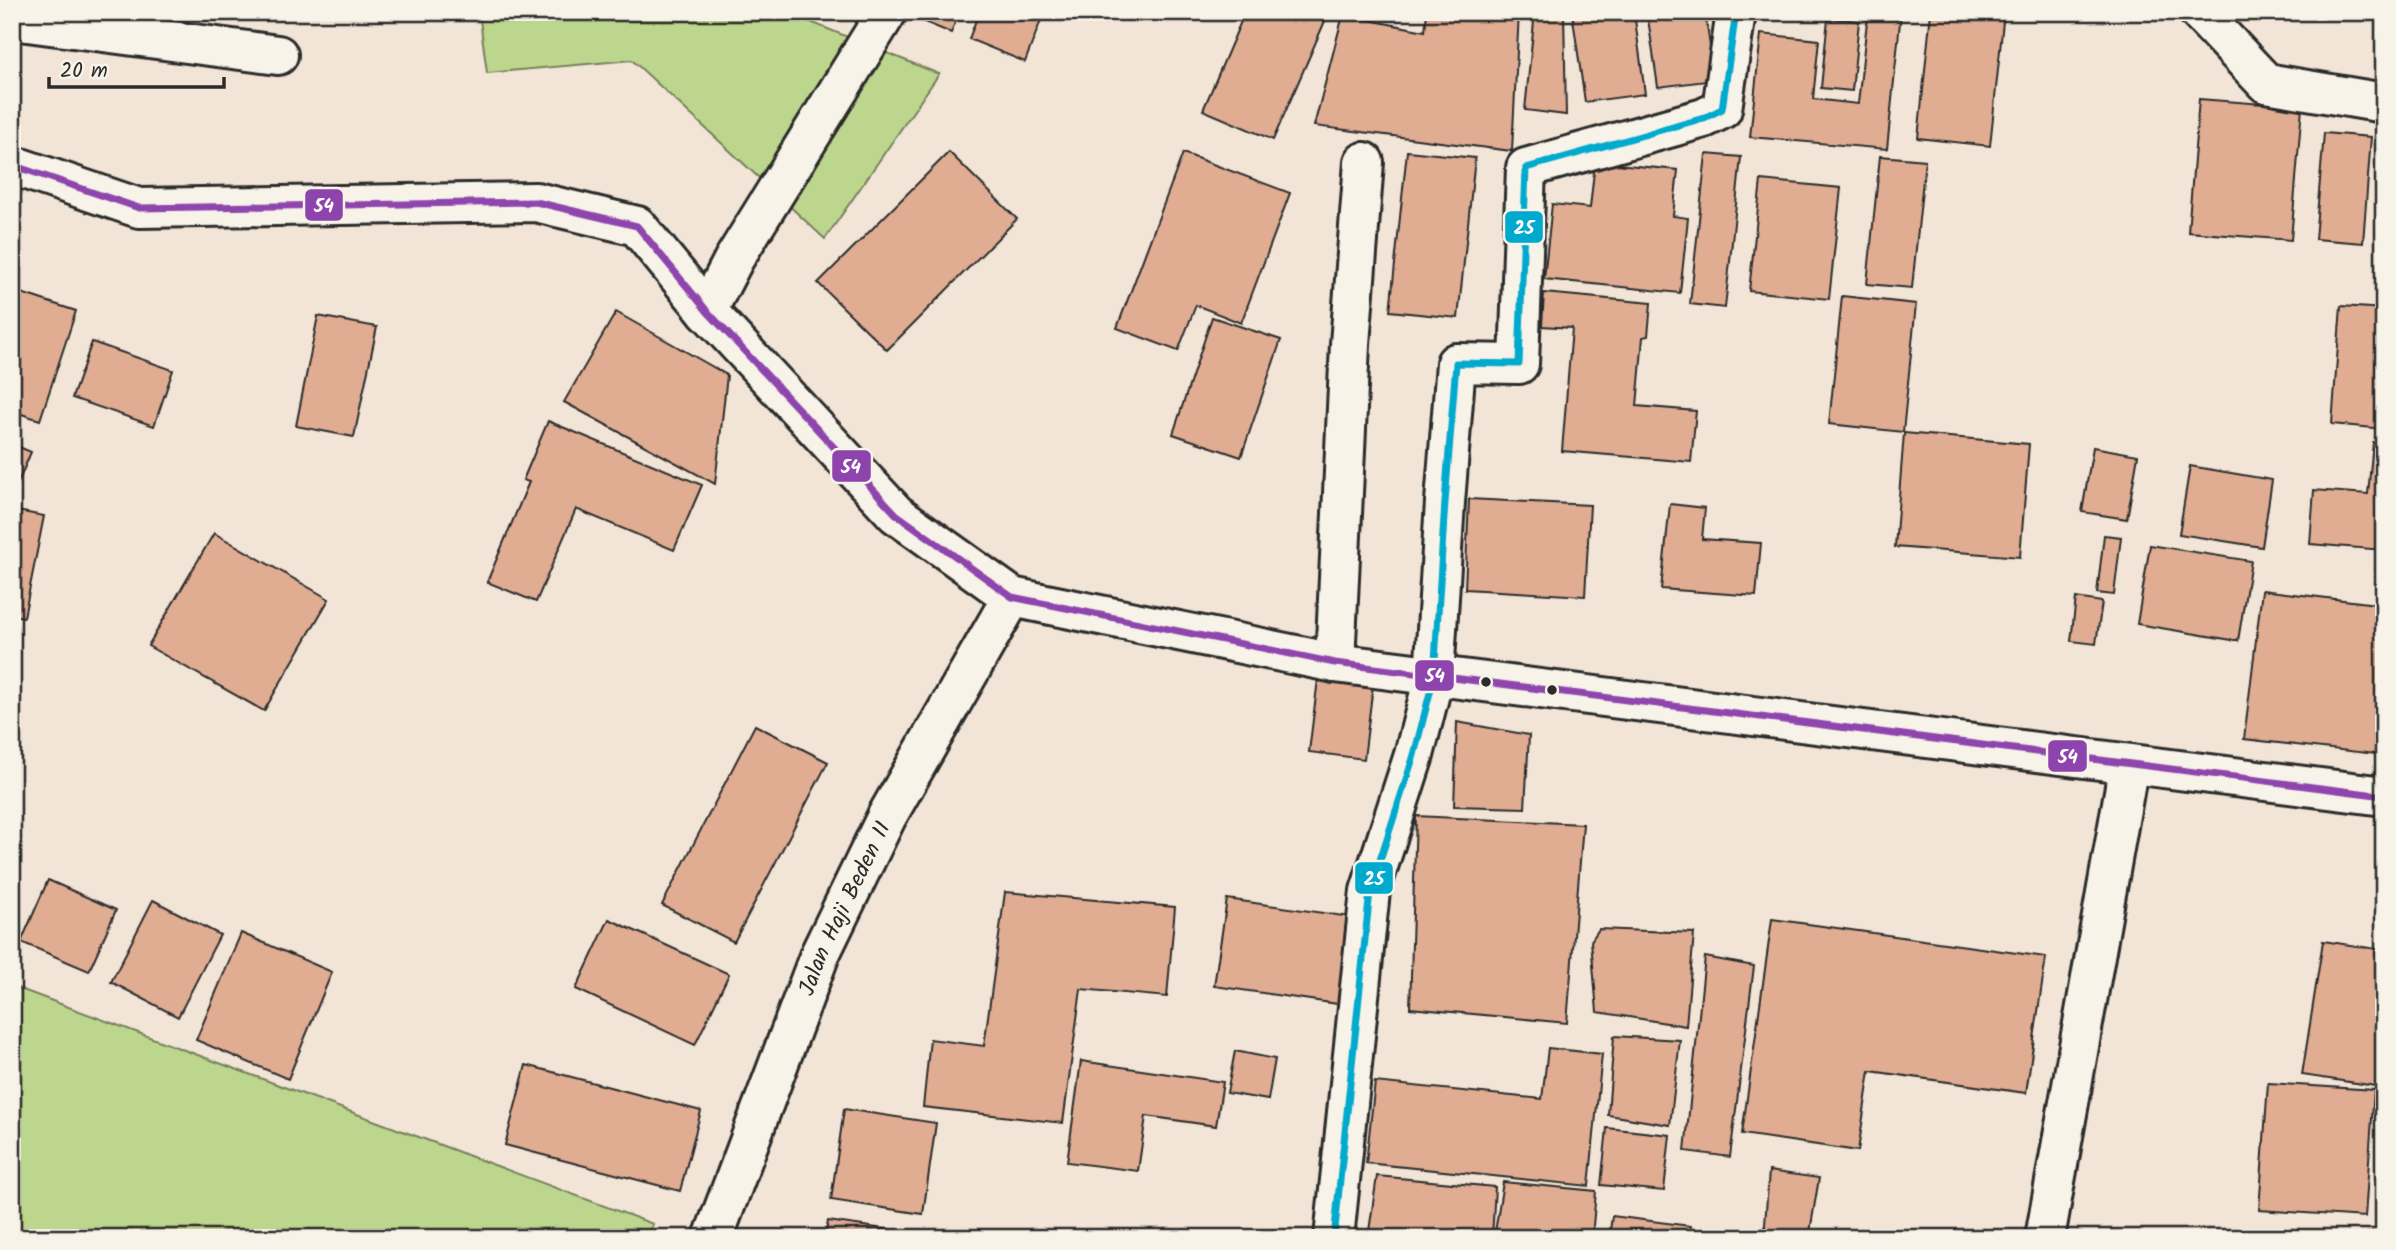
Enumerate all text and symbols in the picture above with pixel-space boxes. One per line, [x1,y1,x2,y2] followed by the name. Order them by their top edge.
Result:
[49,46,224,90] scale bar
[60,55,108,88] text: 20 m
[304,188,344,222] line badge: 54
[313,192,335,222] text: 54
[1504,210,1544,244] line badge: 25
[1514,214,1536,244] text: 25
[831,449,872,483] line badge: 54
[840,453,862,483] text: 54
[1414,659,1455,692] line badge: 54
[1424,662,1446,692] text: 54
[1479,675,1493,689] unlabelled marker
[1545,683,1559,697] unlabelled marker
[2047,739,2088,773] line badge: 54
[2057,743,2079,773] text: 54
[790,816,902,1001] street label: Jalan Haji Beden II
[1354,861,1394,895] line badge: 25
[1364,865,1386,895] text: 25

